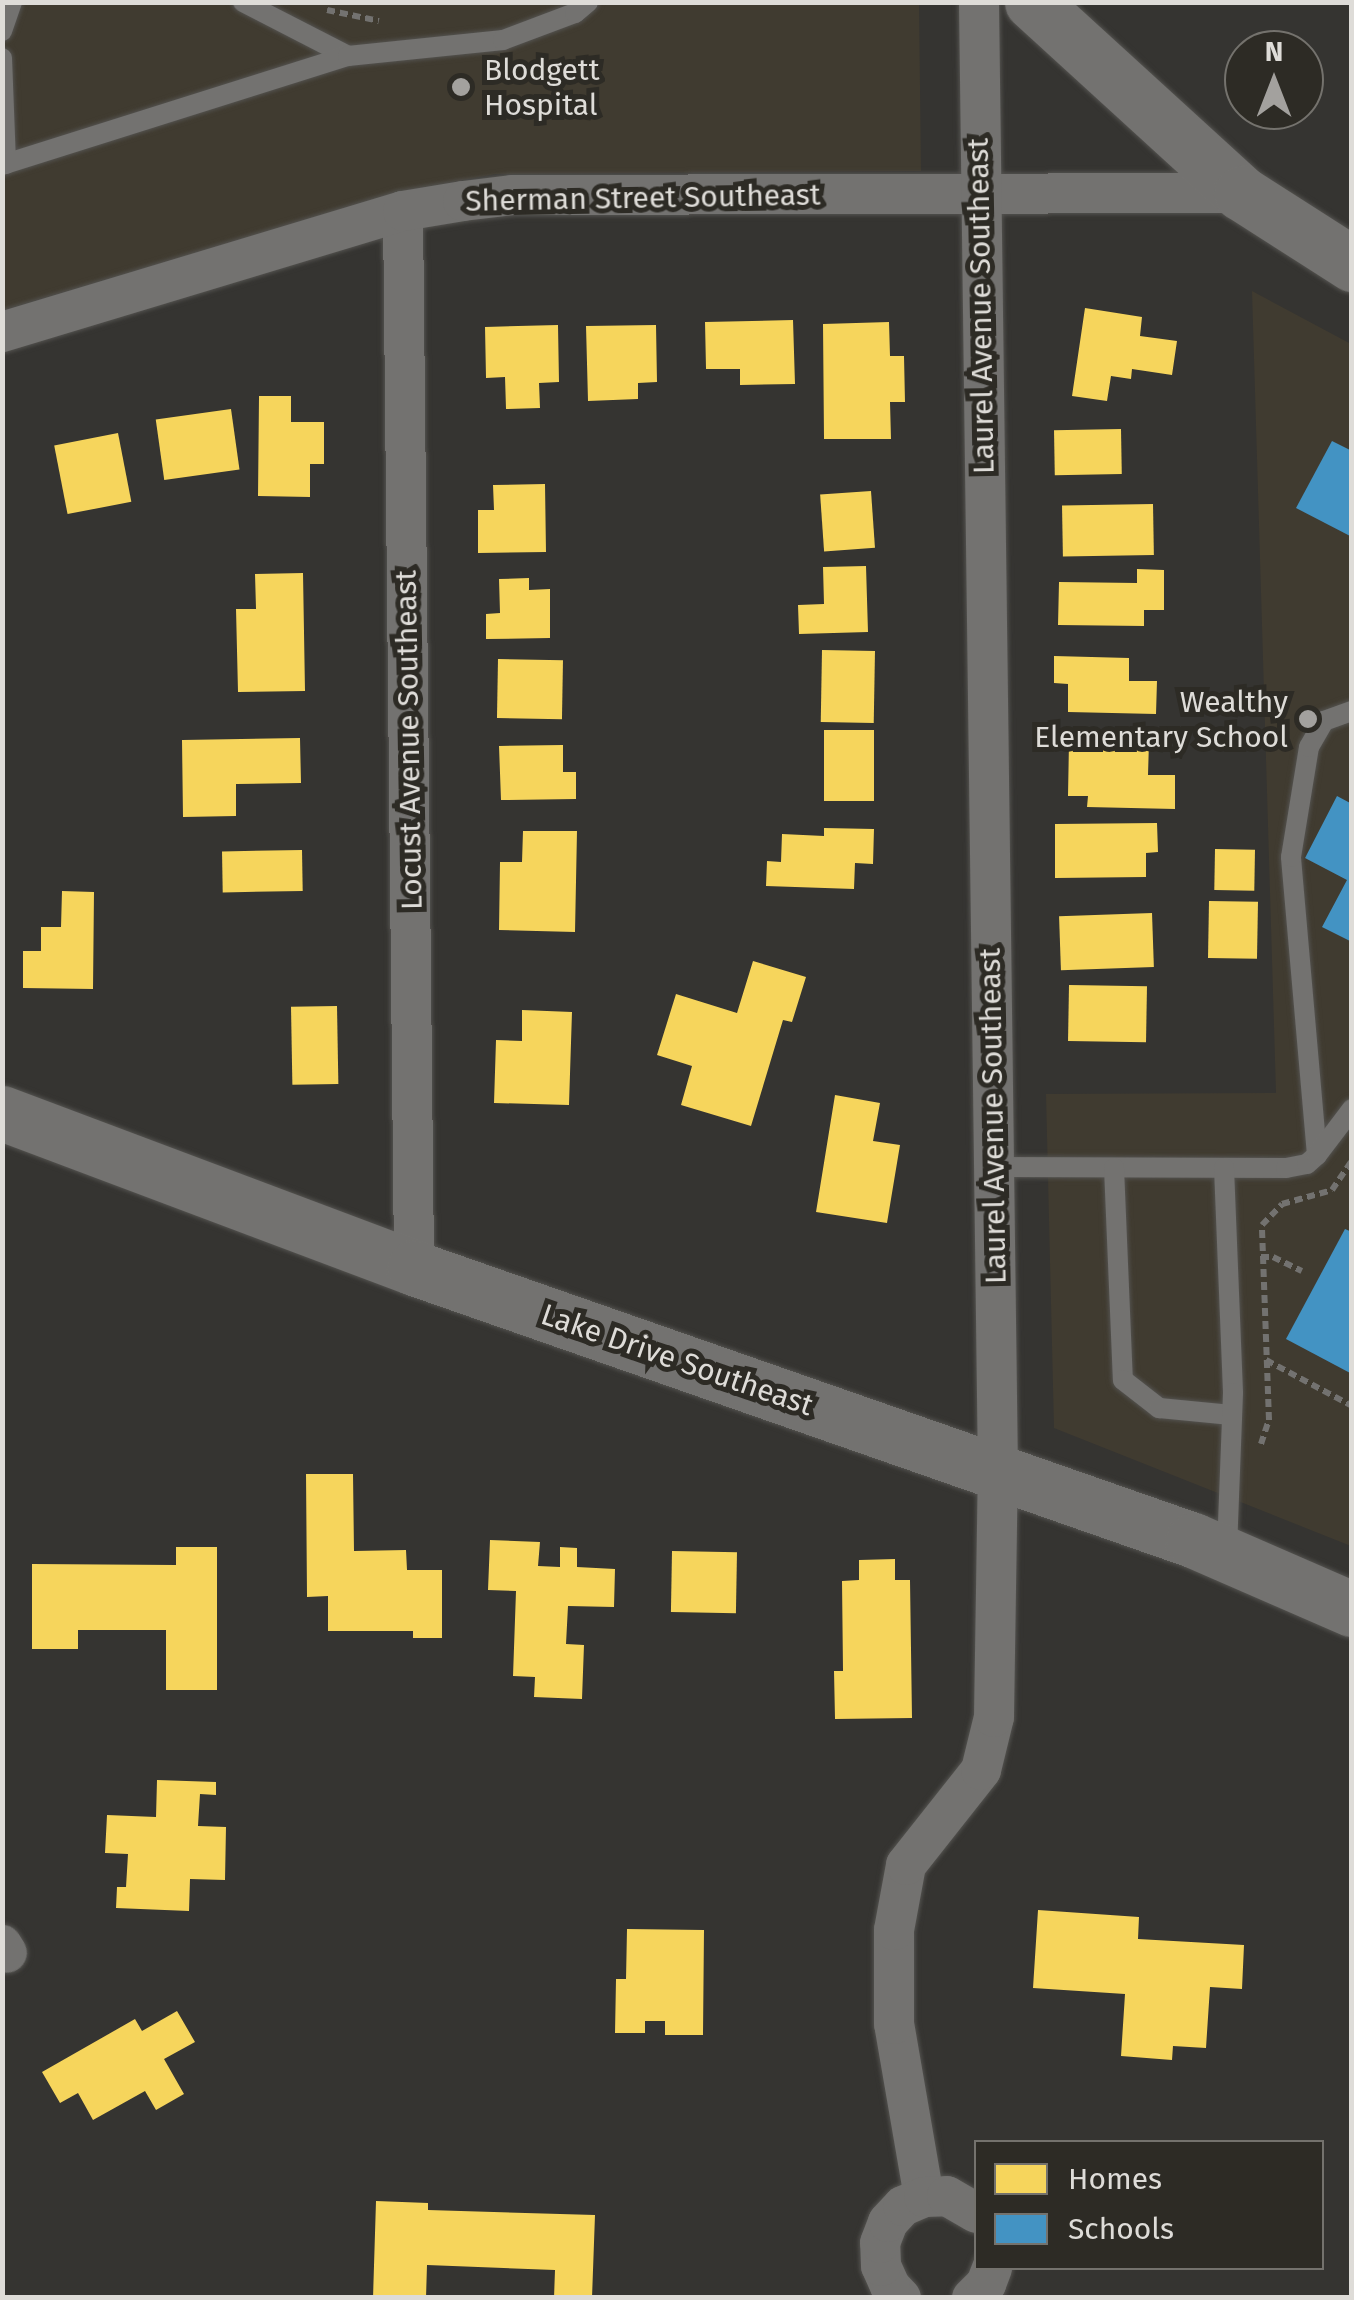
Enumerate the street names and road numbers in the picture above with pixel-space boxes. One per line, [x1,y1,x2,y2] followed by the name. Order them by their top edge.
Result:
[960,138,1002,474] street label: Laurel Avenue Southeast
[465,177,821,219] street label: Sherman Street Southeast
[388,570,430,910] street label: Locust Avenue Southeast
[972,948,1014,1284] street label: Laurel Avenue Southeast
[536,1297,818,1423] street label: Lake Drive Southeast

